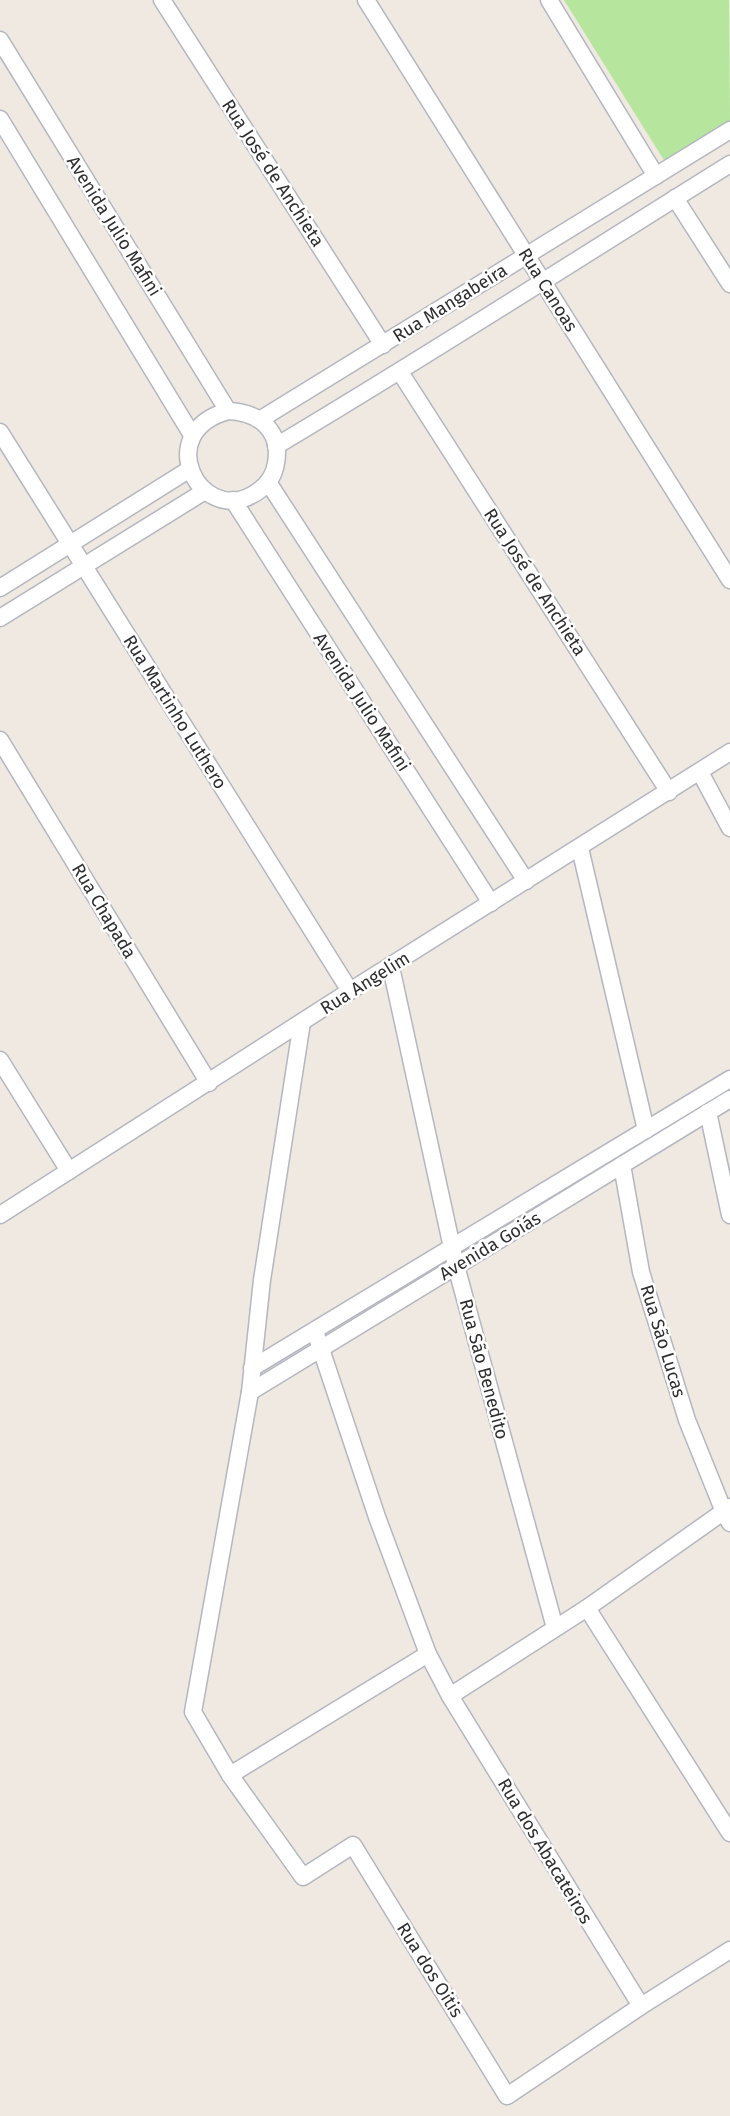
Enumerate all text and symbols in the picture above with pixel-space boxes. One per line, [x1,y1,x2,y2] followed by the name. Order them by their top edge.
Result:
[217,95,329,251] street label: Rua José de Anchieta
[62,152,166,300] street label: Avenida Julio Mafini
[514,244,582,336] street label: Rua Canoas
[389,259,511,347] street label: Rua Mangabeira
[479,504,591,660] street label: Rua José de Anchieta
[309,628,415,776] street label: Avenida Julio Mafini
[119,631,231,793] street label: Rua Martinho Luthero
[67,859,141,963] street label: Rua Chapada
[316,947,414,1019] street label: Rua Angelim
[435,1207,545,1285] street label: Avenida Goiás
[635,1282,691,1400] street label: Rua São Lucas
[455,1296,513,1442] street label: Rua São Benedito
[493,1774,597,1928] street label: Rua dos Abacateiros
[392,1918,468,2022] street label: Rua dos Oitis

